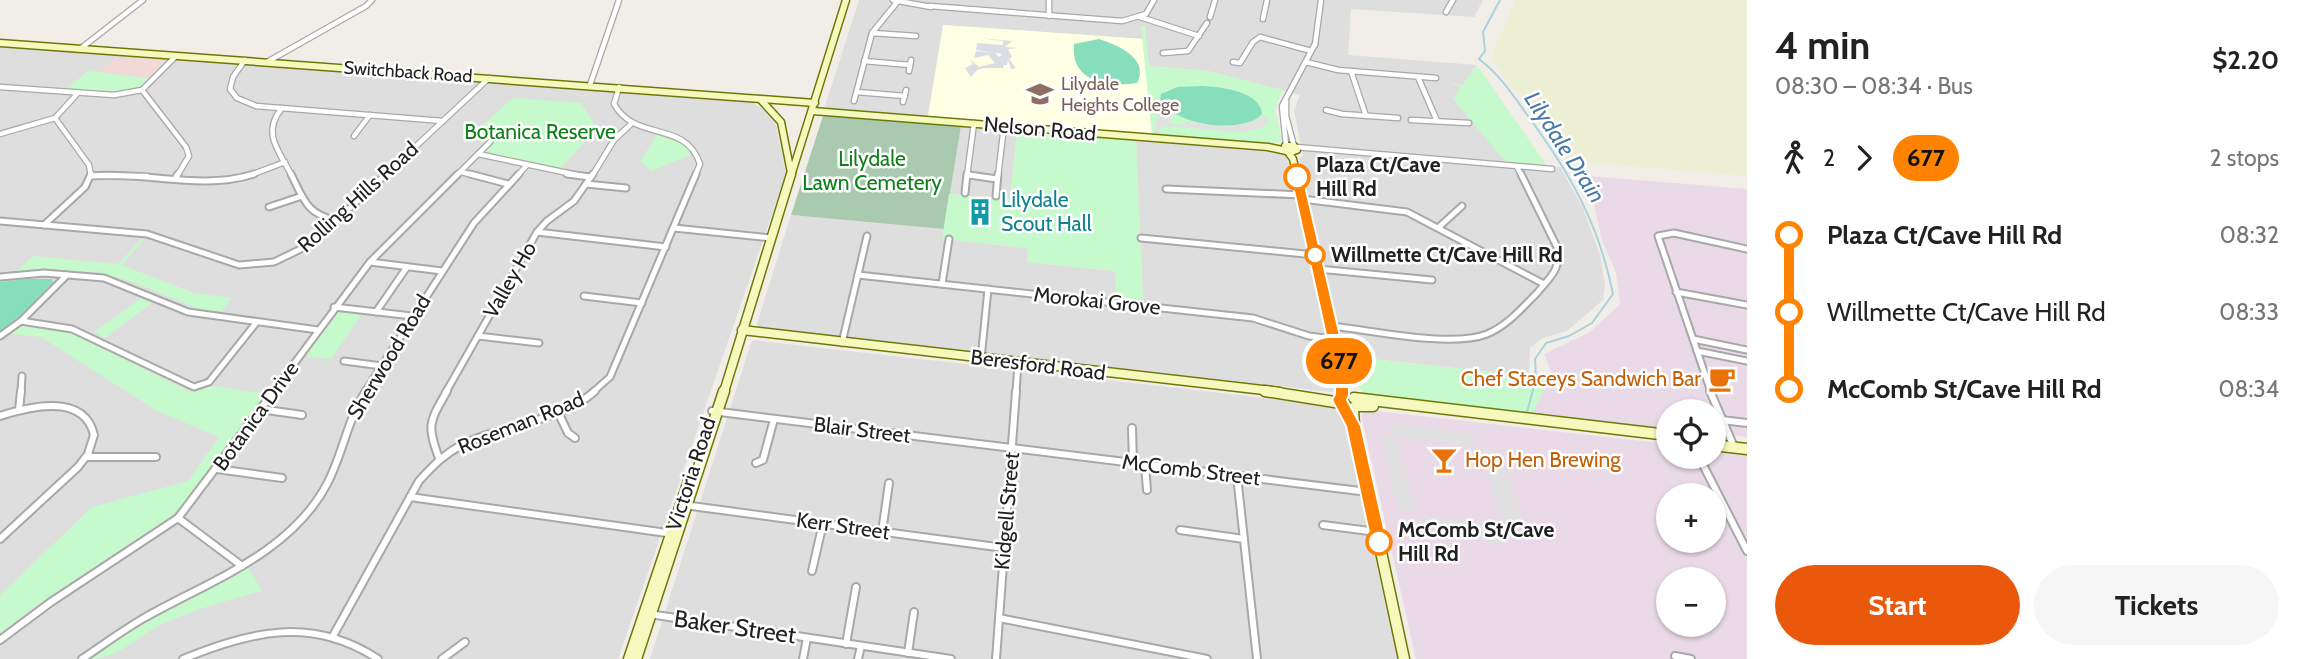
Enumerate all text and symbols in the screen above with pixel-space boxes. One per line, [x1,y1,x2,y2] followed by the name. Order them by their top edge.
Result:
[1775,22,1870,69] text: 4 min
[2212,44,2279,76] text: $2.20
[343,57,473,87] street label: Switchback Road
[1775,72,1973,100] text: 08:30 – 08:34 · Bus
[1061,73,1179,116] place label: Lilydale Heights College
[1025,79,1055,109] school or university icon: Lilydale Heights College
[1519,86,1611,208] water label: Lilydale Drain
[983,111,1097,146] street label: Nelson Road
[464,119,616,144] park label: Botanica Reserve
[292,136,423,257] street label: Rolling Hills Road
[1775,139,1813,177] icon: walk
[1845,139,1883,177] icon: forward
[1907,143,1945,172] text: 677
[1823,144,1835,172] text: 2
[2210,144,2279,172] text: 2 stops
[802,146,942,195] park label: Lilydale Lawn Cemetery
[1316,152,1441,201] place label: Plaza Ct/Cave Hill Rd
[1284,164,1310,190] marker: Plaza Ct/Cave Hill Rd
[1001,187,1092,236] place label: Lilydale Scout Hall
[965,197,995,227] building icon: Lilydale Scout Hall
[1827,219,2062,251] text: Plaza Ct/Cave Hill Rd
[2220,221,2279,249] text: 08:32
[478,237,541,322] street label: Valley Ho
[1331,242,1563,267] place label: Willmette Ct/Cave Hill Rd
[1305,245,1325,265] marker: Willmette Ct/Cave Hill Rd
[1032,281,1162,320] street label: Morokai Grove
[342,290,436,424] street label: Sherwood Road
[1827,296,2106,328] text: Willmette Ct/Cave Hill Rd
[2219,298,2279,326] text: 08:33
[1299,338,1379,384] line badge: 677
[969,344,1107,385] street label: Beresford Road
[1320,346,1358,375] text: 677
[208,356,304,475] street label: Botanica Drive
[1707,364,1737,394] cafe icon: Chef Staceys Sandwich Bar
[1461,366,1701,391] place label: Chef Staceys Sandwich Bar
[1827,373,2102,405] text: McComb St/Cave Hill Rd
[2218,375,2279,403] text: 08:34
[454,386,588,459] street label: Roseman Road
[1656,399,1726,637] map controls
[1656,399,1726,469] button: locate
[812,411,912,448] street label: Blair Street
[660,414,721,534] street label: Victoria Road
[1429,445,1459,475] bar icon: Hop Hen Brewing
[1465,447,1621,472] place label: Hop Hen Brewing
[1121,449,1262,490] street label: McComb Street
[989,451,1024,571] street label: Kidgell Street
[1656,483,1726,553] button: +
[795,507,891,544] street label: Kerr Street
[1398,517,1555,566] place label: McComb St/Cave Hill Rd
[1366,529,1392,555] marker: McComb St/Cave Hill Rd
[1775,565,2020,645] button: Start
[2034,565,2279,645] button: Tickets
[1656,567,1726,637] button: −
[672,604,798,649] street label: Baker Street

